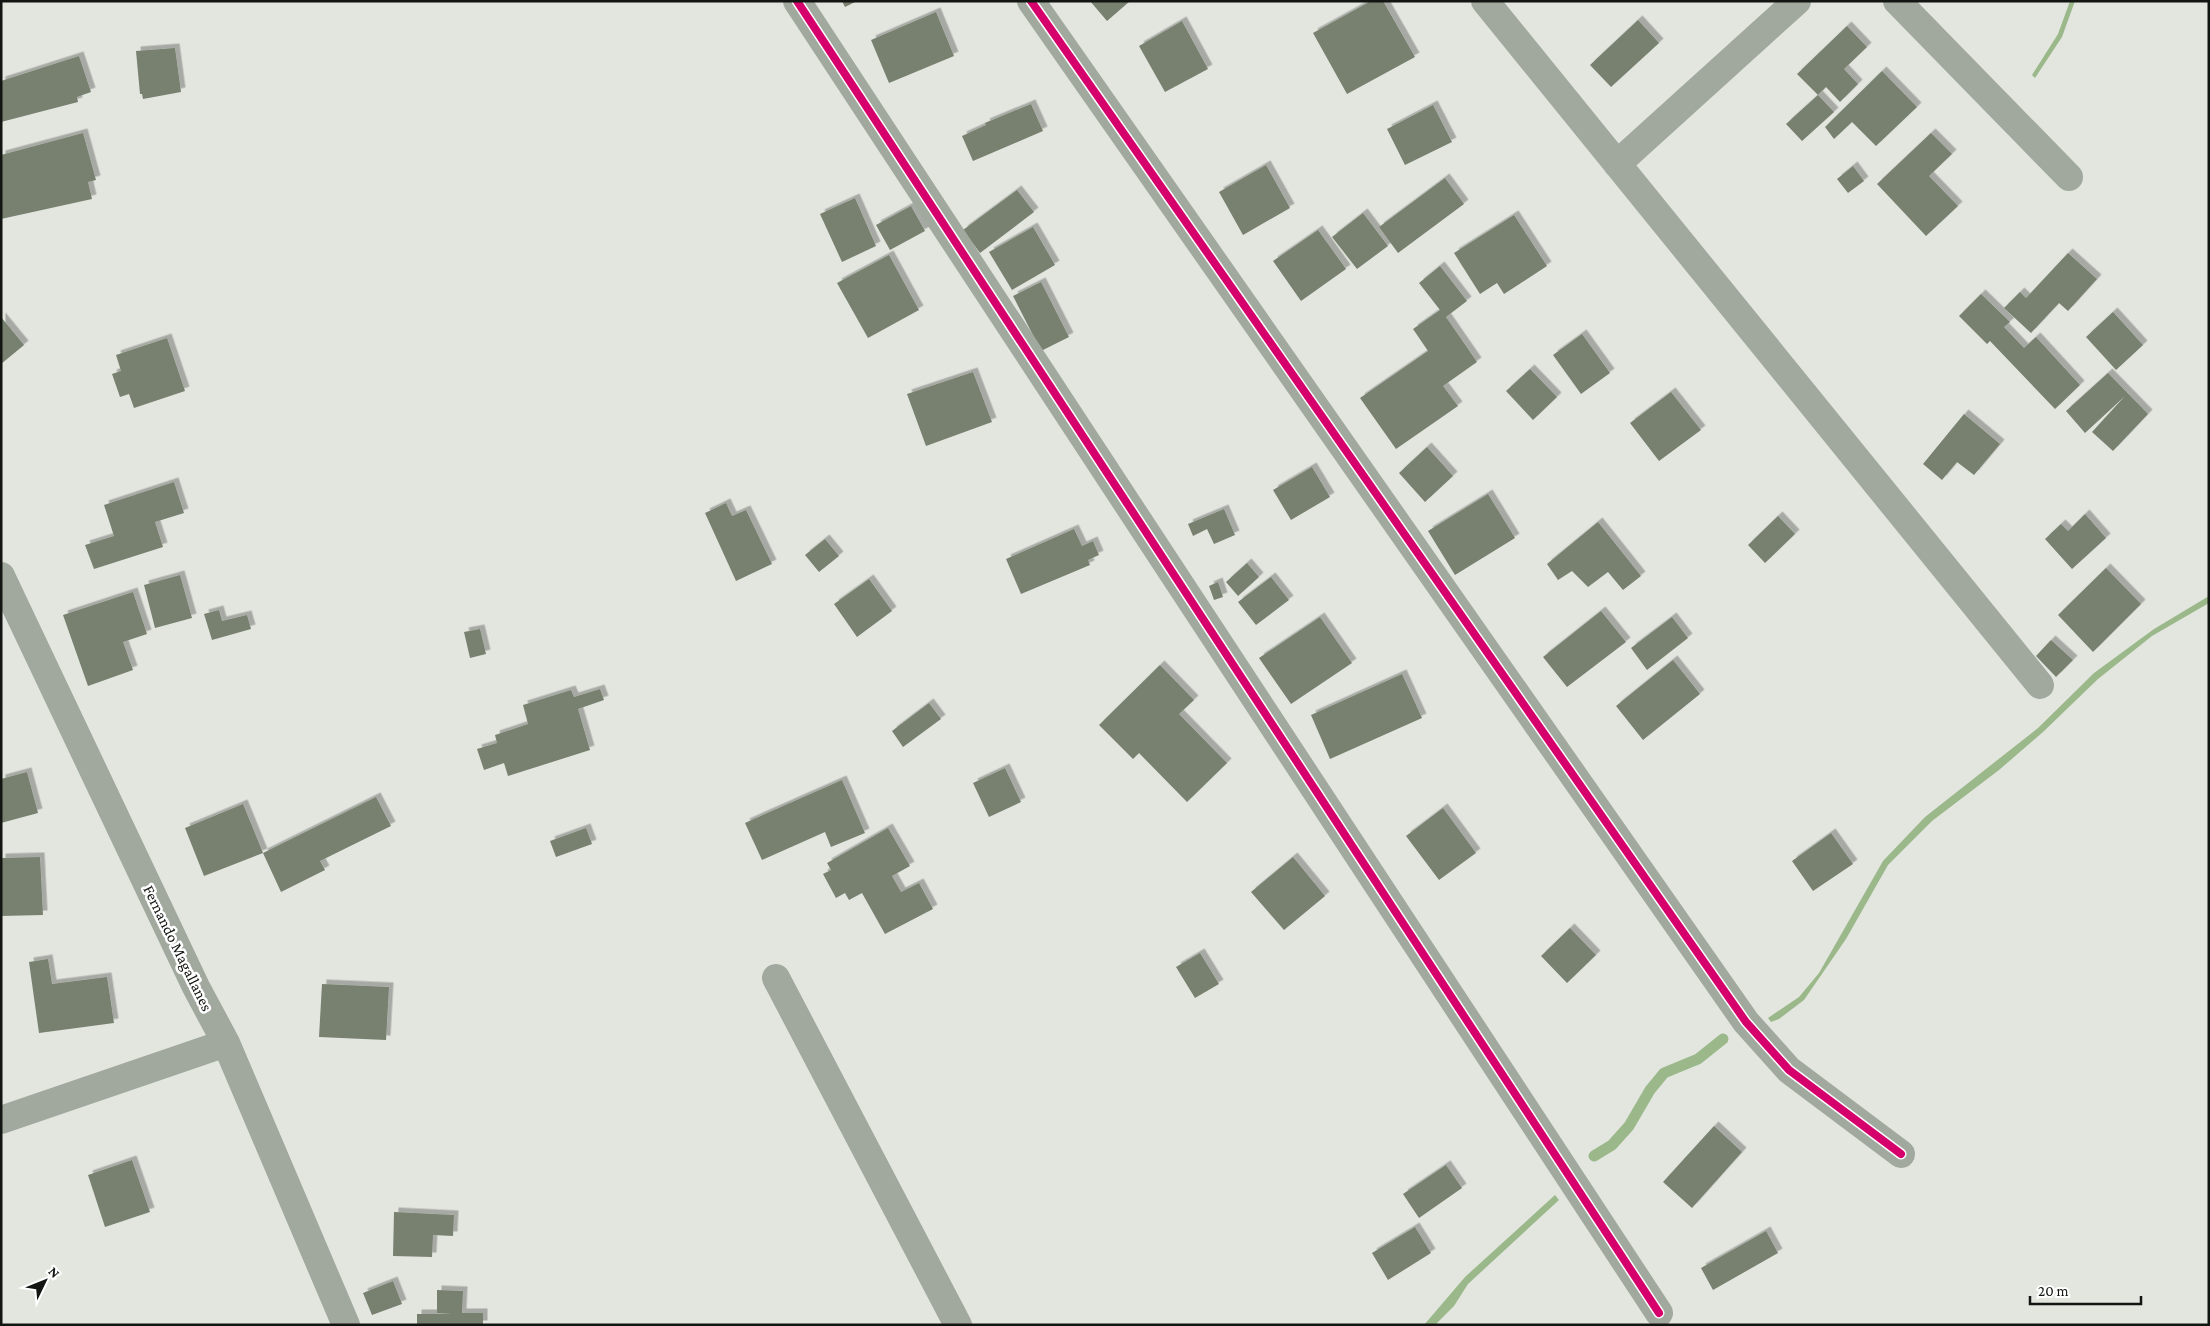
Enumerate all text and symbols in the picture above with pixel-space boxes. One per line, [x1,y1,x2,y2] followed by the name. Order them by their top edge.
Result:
[139,882,216,1014] street label: Fernando Magallanes
[20,1256,70,1306] north arrow
[45,1263,64,1281] text: N
[2030,1274,2141,1306] scale bar
[2038,1283,2069,1299] text: 20 m

